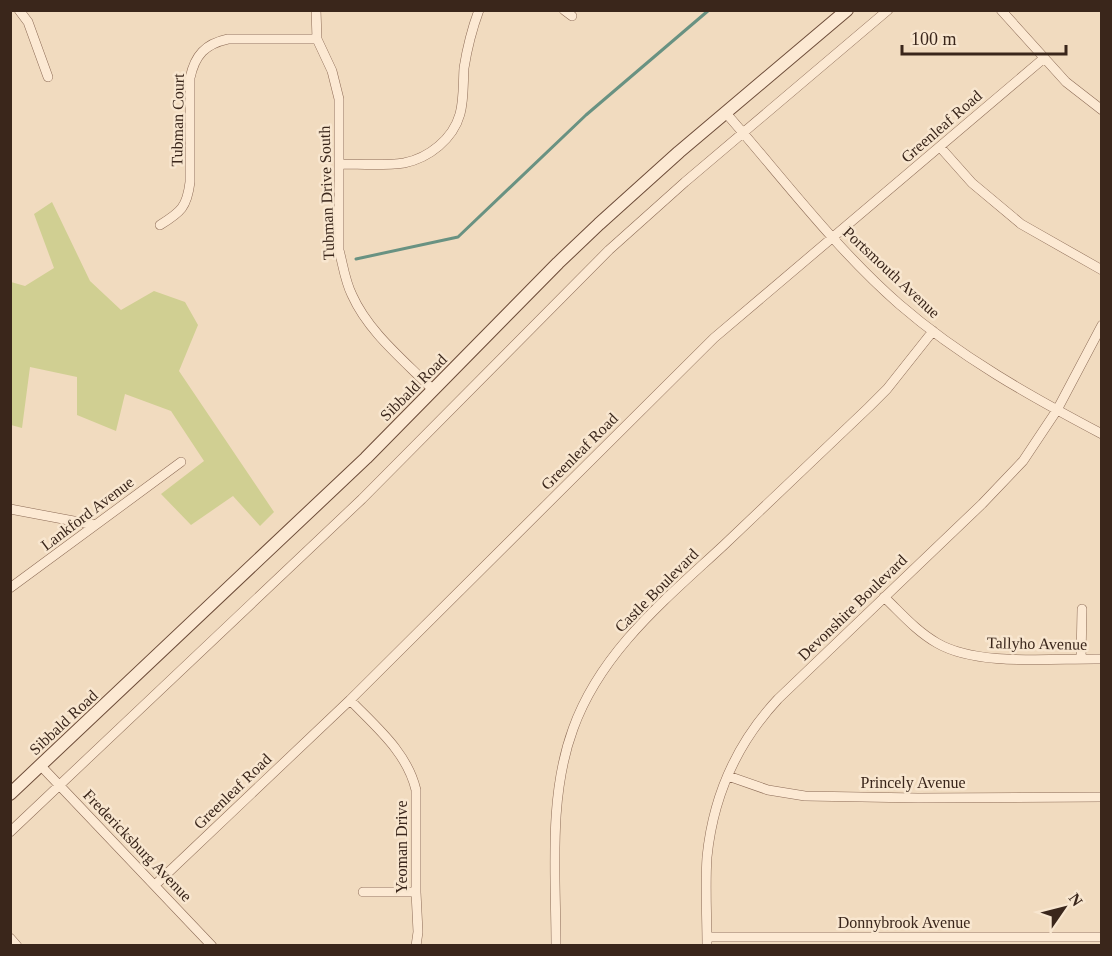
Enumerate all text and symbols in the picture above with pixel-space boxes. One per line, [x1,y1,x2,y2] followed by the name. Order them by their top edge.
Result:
[902,18,1066,56] scale bar
[911,29,957,49] text: 100 m
[168,73,187,167] street label: Tubman Court
[898,87,985,166] street label: Greenleaf Road
[316,125,337,261] street label: Tubman Drive South
[840,223,943,321] street label: Portsmouth Avenue
[377,351,450,424] street label: Sibbald Road
[538,410,621,493] street label: Greenleaf Road
[38,473,137,554] street label: Lankford Avenue
[611,545,701,635] street label: Castle Boulevard
[795,551,910,664] street label: Devonshire Boulevard
[987,634,1087,654] street label: Tallyho Avenue
[26,687,101,758] street label: Sibbald Road
[190,750,275,833] street label: Greenleaf Road
[860,774,966,792] street label: Princely Avenue
[79,786,195,905] street label: Fredericksburg Avenue
[393,800,410,894] street label: Yeoman Drive
[1034,878,1094,938] north arrow
[1066,890,1086,910] text: N
[838,914,970,932] street label: Donnybrook Avenue

